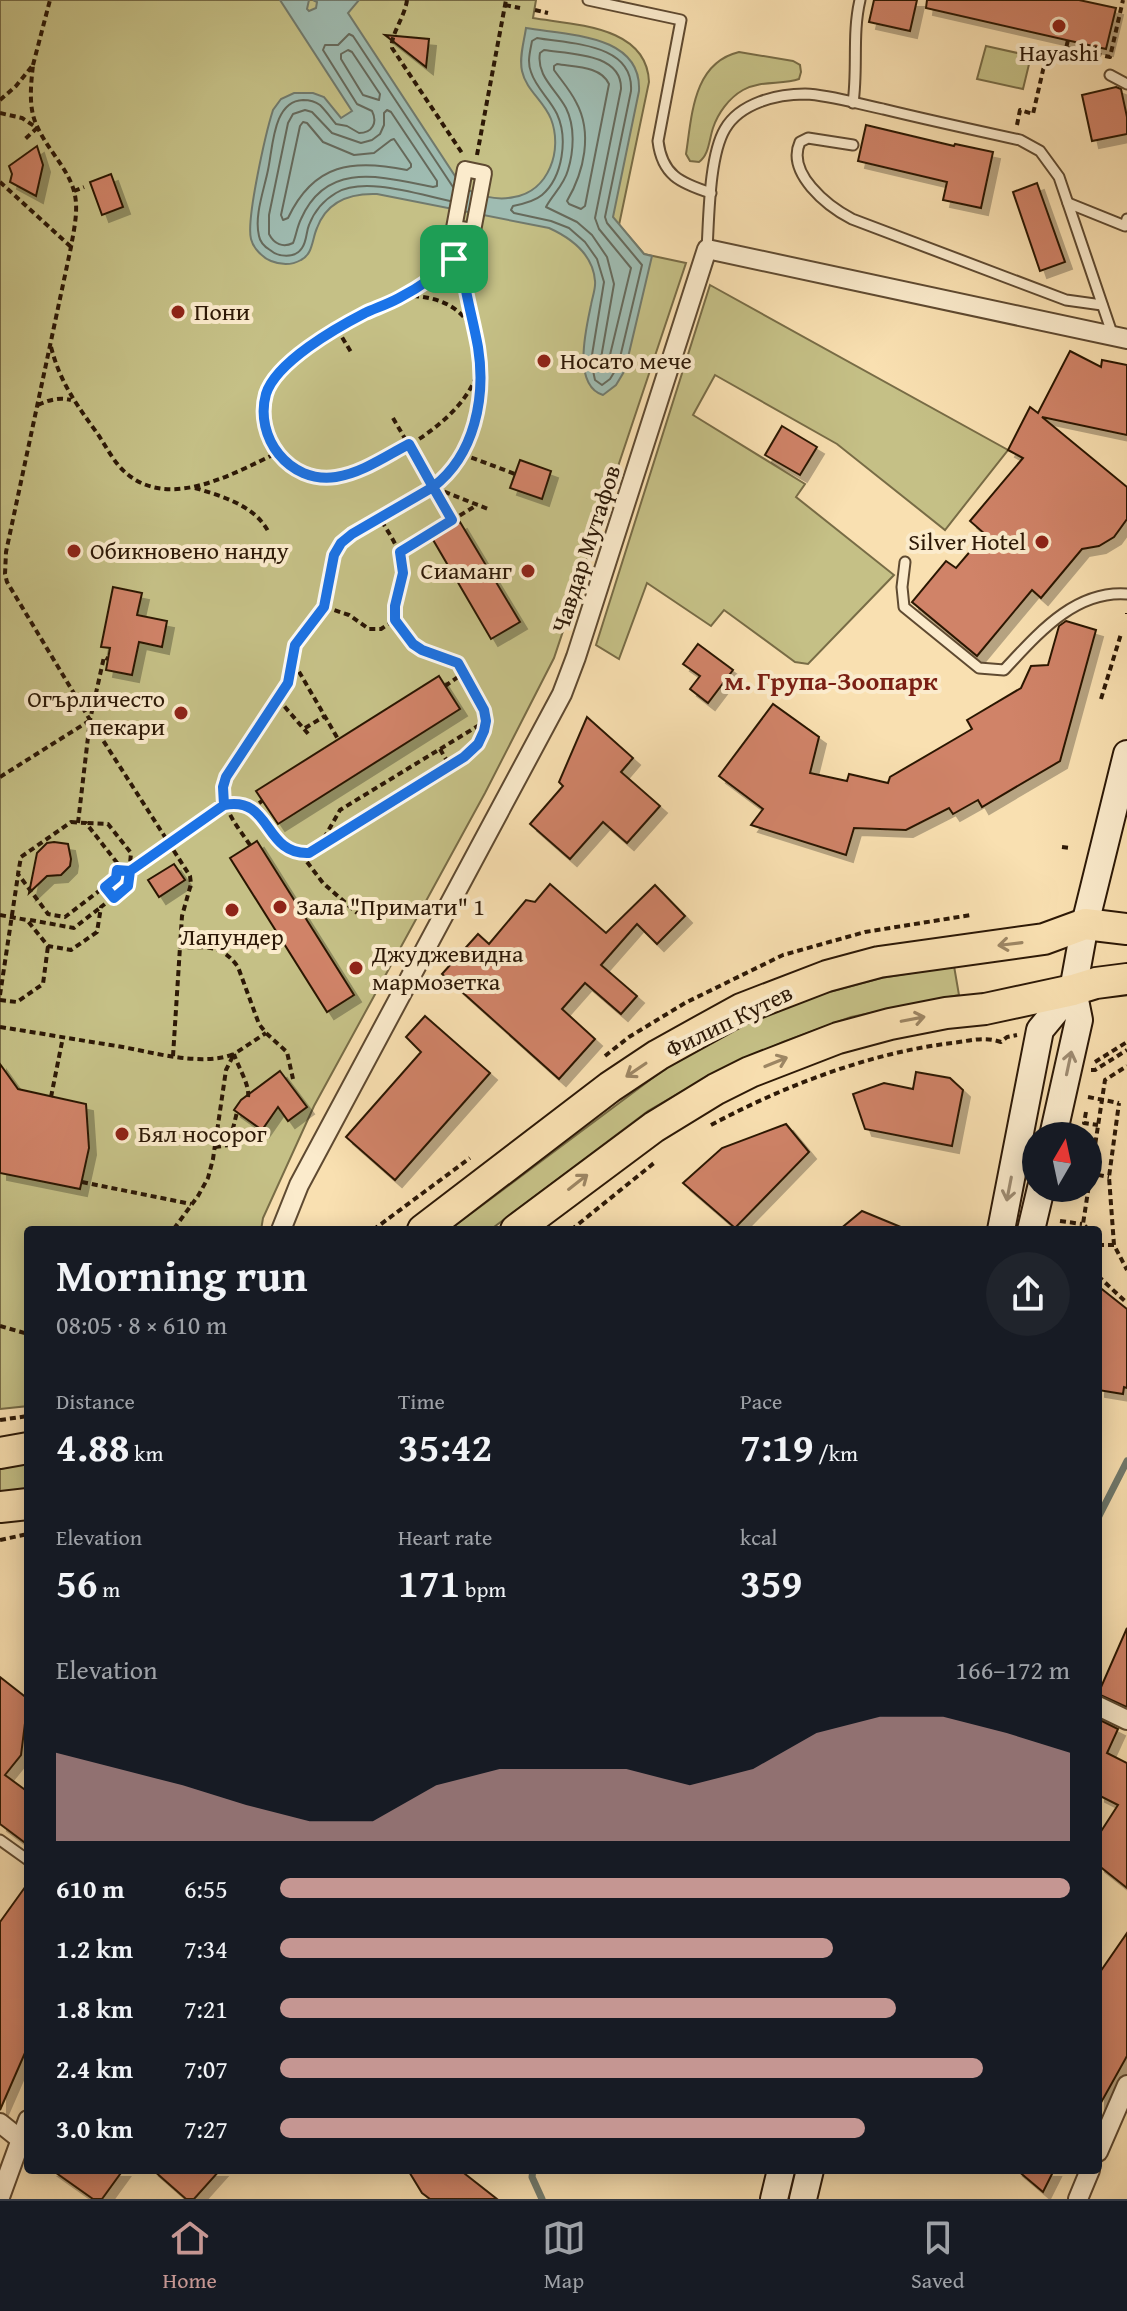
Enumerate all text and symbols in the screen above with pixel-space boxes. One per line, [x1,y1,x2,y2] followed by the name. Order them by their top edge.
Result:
[1050,17,1068,35] marker: Hayashi
[1019,35,1099,70] place label: Hayashi
[420,225,488,293] pin
[432,237,476,281] icon: arrive
[194,294,250,329] place label: Пони
[169,303,187,321] marker: Пони
[560,343,692,378] place label: Носато мече
[535,352,553,370] marker: Носато мече
[542,460,629,637] street label: Чавдар Мутафов
[908,524,1026,559] place label: Silver Hotel
[90,533,289,568] place label: Обикновено нанду
[1033,533,1051,551] marker: Silver Hotel
[65,542,83,560] marker: Обикновено нанду
[421,553,512,588] place label: Сиаманг
[519,562,537,580] marker: Сиаманг
[724,661,938,700] district label: м. Група-Зоопарк
[27,681,165,744] place label: Огърличесто пекари
[172,704,190,722] marker: Огърличесто пекари
[296,889,485,924] place label: Зала "Примати" 1
[271,898,289,916] marker: Зала "Примати" 1
[223,901,241,919] marker: Лапундер
[180,919,284,954] place label: Лапундер
[371,936,524,999] place label: Джуджевидна мармозетка
[998,937,1023,952] one-way arrow
[347,959,365,977] marker: Джуджевидна мармозетка
[659,975,798,1066] street label: Филип Кутев
[900,1011,926,1026] one-way arrow
[1062,1051,1077,1077] one-way arrow
[763,1054,788,1068] one-way arrow
[625,1062,647,1078] one-way arrow
[138,1116,267,1151] place label: Бял носорог
[1022,1122,1102,1202] north arrow
[1022,1122,1102,1202] map controls
[113,1125,131,1143] marker: Бял носорог
[567,1174,588,1191] one-way arrow
[1001,1175,1016,1201] one-way arrow
[56,1243,307,1307] text: Morning run
[986,1252,1070,1336] button: share
[56,1305,227,1344] text: 08:05 · 8 × 610 m
[56,1385,135,1417] text: Distance
[398,1385,445,1417] text: Time
[740,1385,782,1417] text: Pace
[56,1417,129,1476] text: 4.88
[398,1417,492,1476] text: 35:42
[740,1417,813,1476] text: 7:19
[129,1437,163,1469] text: km
[813,1437,858,1469] text: /km
[56,1521,142,1553] text: Elevation
[398,1521,492,1553] text: Heart rate
[740,1521,778,1553] text: kcal
[56,1553,97,1612] text: 56
[398,1553,460,1612] text: 171
[740,1553,802,1612] text: 359
[97,1573,120,1605] text: m
[460,1573,506,1605] text: bpm
[56,1650,158,1689] text: Elevation
[956,1650,1070,1689] text: 166–172 m
[56,1869,124,1908] text: 610 m
[184,1869,228,1908] text: 6:55
[56,1929,133,1968] text: 1.2 km
[184,1929,228,1968] text: 7:34
[56,1989,133,2028] text: 1.8 km
[184,1989,228,2028] text: 7:21
[56,2049,133,2088] text: 2.4 km
[184,2049,228,2088] text: 7:07
[56,2109,133,2148] text: 3.0 km
[184,2109,228,2148] text: 7:27
[163,2216,217,2296] tab: Home
[542,2216,586,2296] tab: Map
[911,2216,964,2296] tab: Saved

